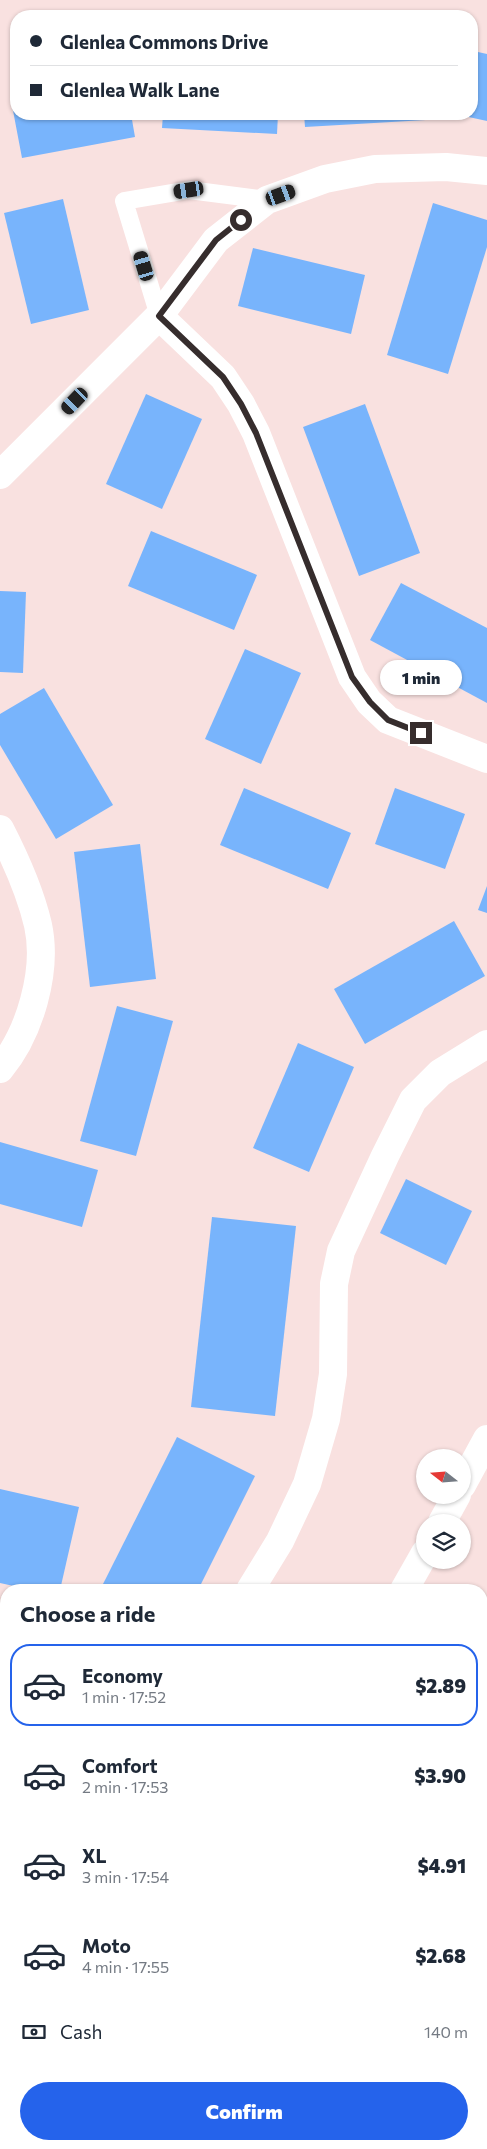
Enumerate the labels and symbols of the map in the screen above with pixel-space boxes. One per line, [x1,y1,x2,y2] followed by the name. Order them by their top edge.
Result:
[173,180,204,200] car
[264,183,297,207] car
[230,209,252,231] route start
[132,249,155,283] car
[59,385,90,417] car
[380,660,462,696] callout: 1 min
[410,722,432,744] route end
[416,1449,471,1504] north arrow

